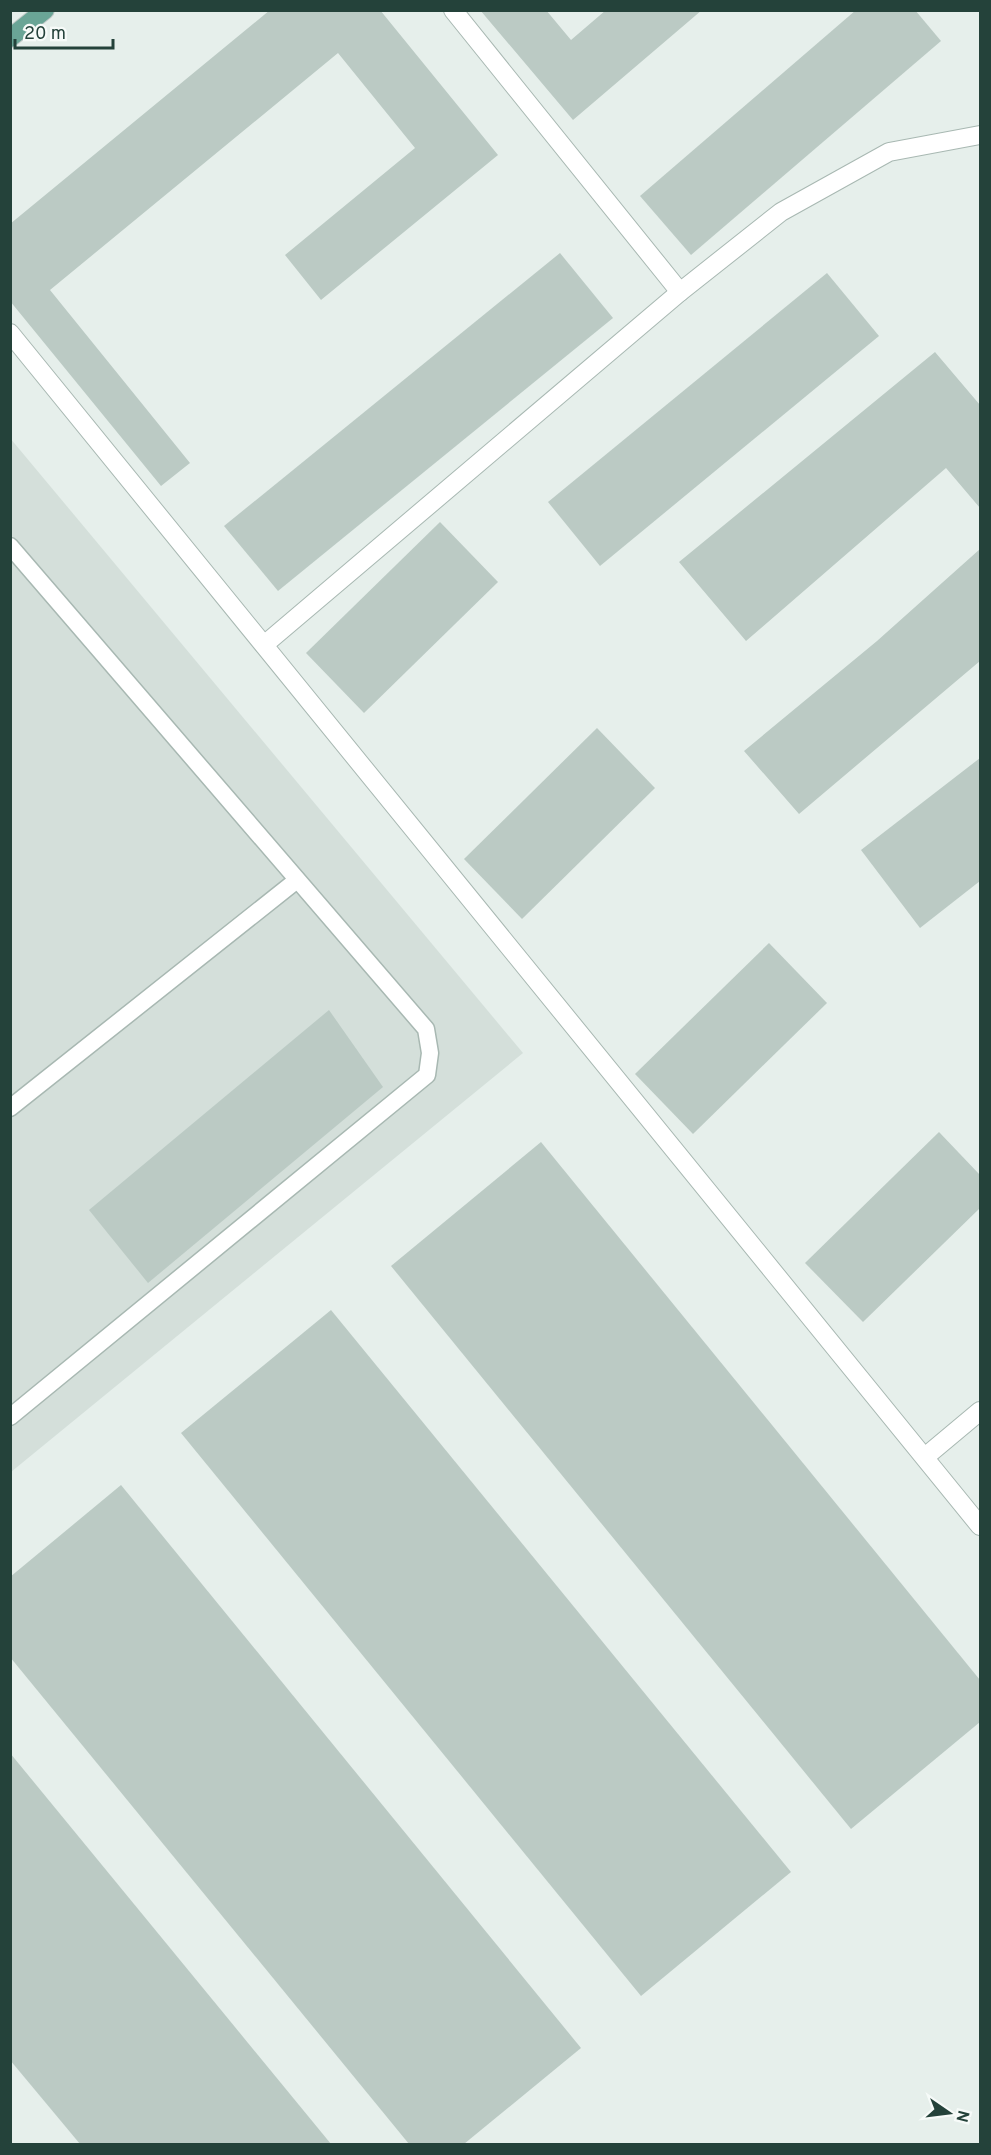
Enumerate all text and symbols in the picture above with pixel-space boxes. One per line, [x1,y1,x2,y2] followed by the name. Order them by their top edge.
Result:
[15,12,112,50] scale bar
[24,23,66,46] text: 20 m
[919,2083,979,2143] north arrow
[951,2108,973,2124] text: N

